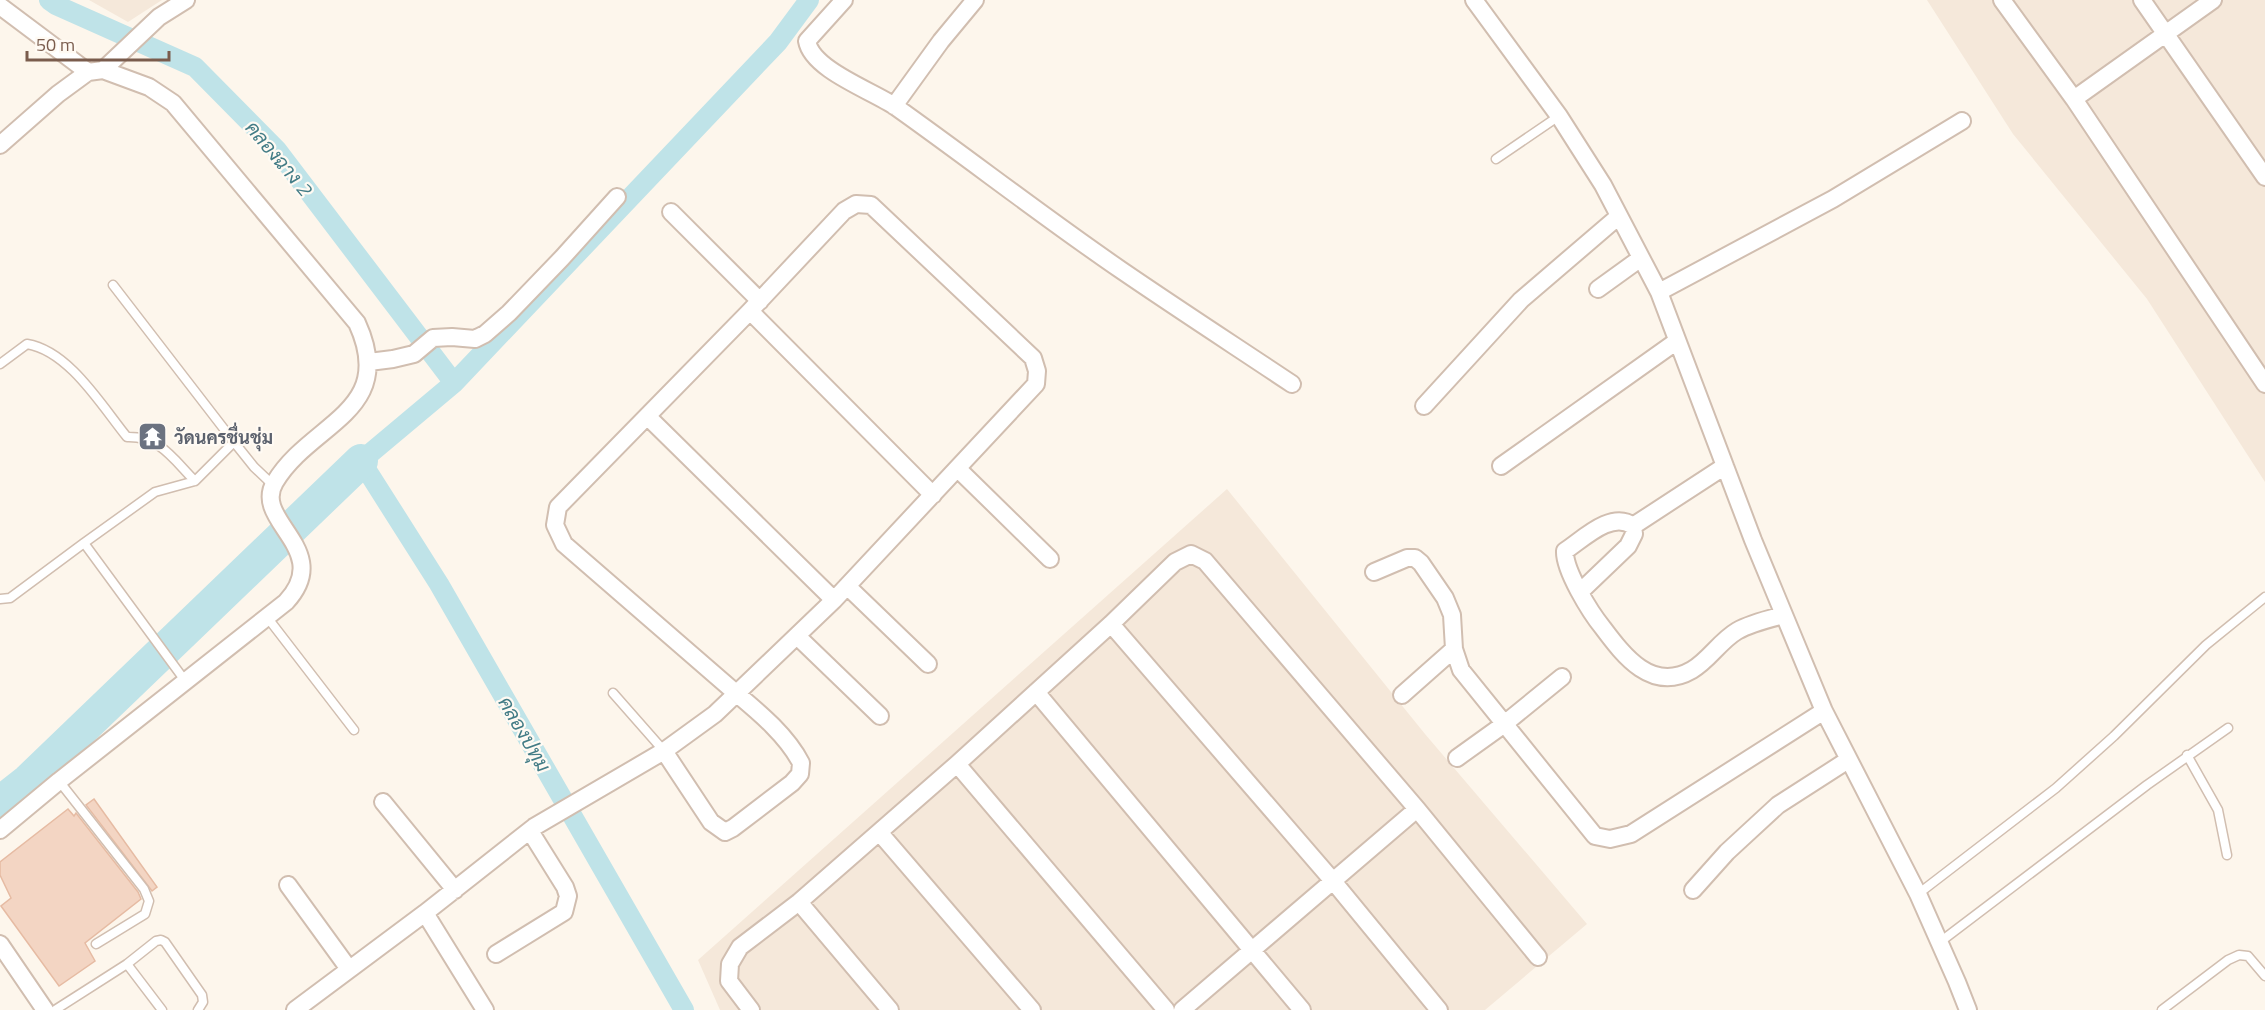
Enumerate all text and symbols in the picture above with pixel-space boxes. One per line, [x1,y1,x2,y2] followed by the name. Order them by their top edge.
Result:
[27,24,170,62] scale bar
[36,31,75,58] text: 50 m
[238,113,320,203] water label: คลองฉาง 2
[137,421,169,453] temple icon: วัดนครชื่นชุ่ม
[174,422,273,452] place label: วัดนครชื่นชุ่ม
[491,690,559,778] water label: คลองปทุม

